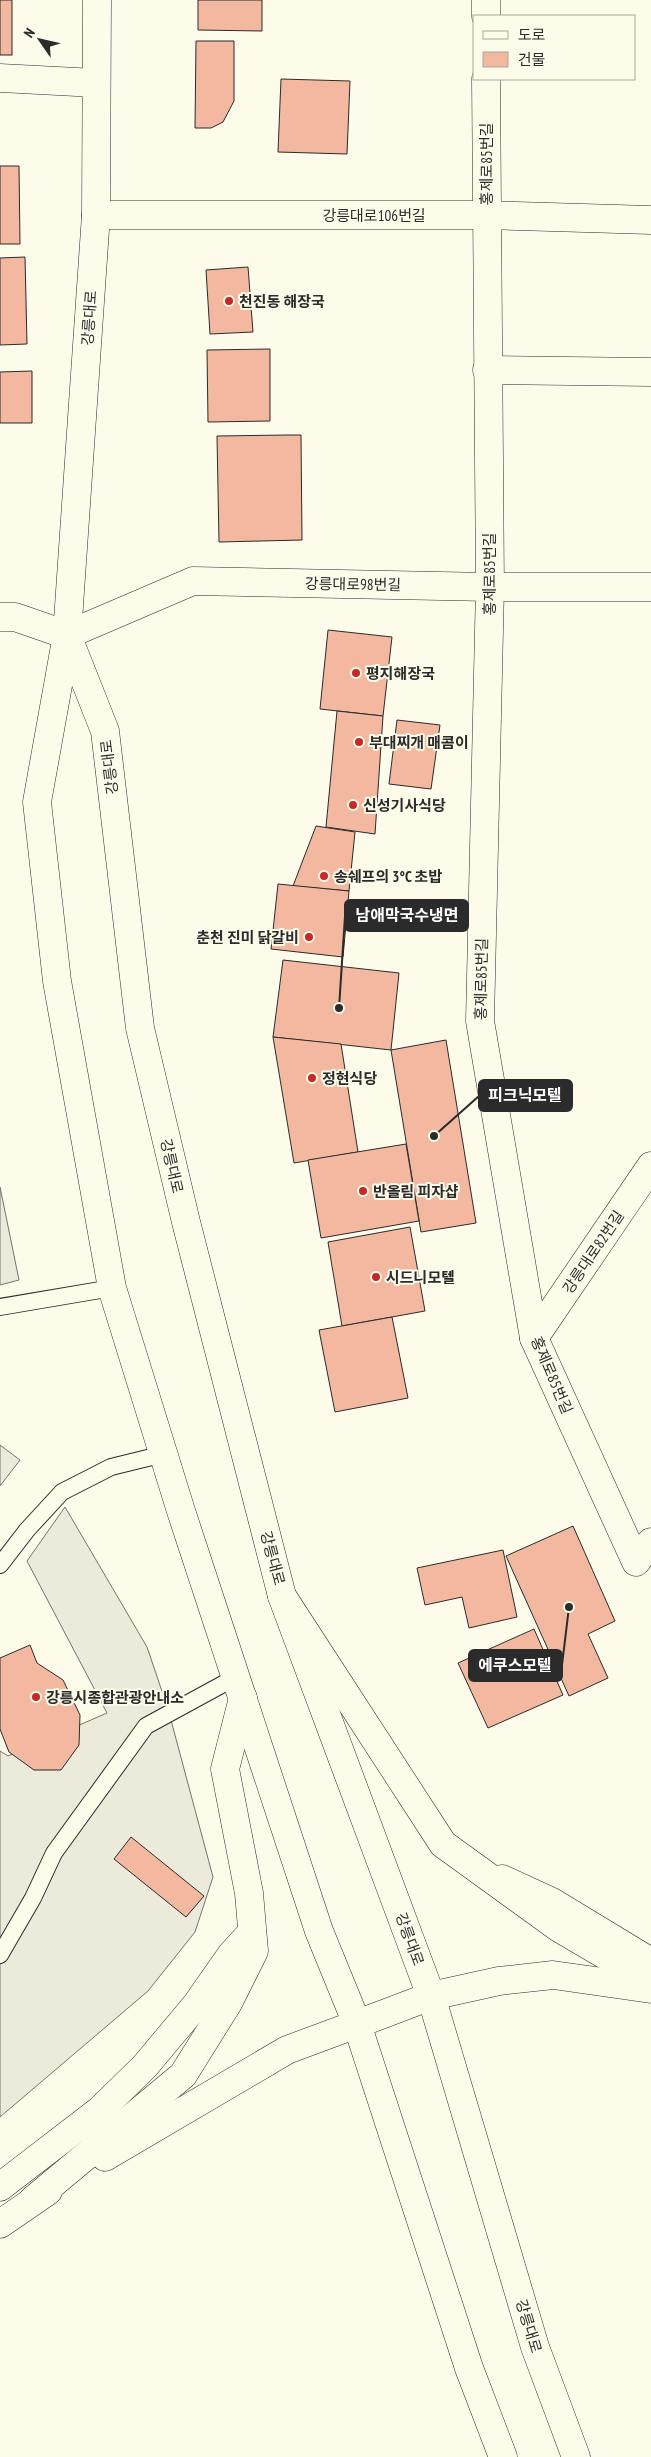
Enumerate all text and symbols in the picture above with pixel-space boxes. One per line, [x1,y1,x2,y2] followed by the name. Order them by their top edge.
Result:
[15,15,65,65] north arrow
[473,15,636,80] legend
[20,25,39,41] text: N
[518,25,546,44] text: 도로
[518,50,546,69] text: 건물
[477,123,496,205] street label: 홍제로85번길
[322,206,426,225] street label: 강릉대로106번길
[78,290,100,346] street label: 강릉대로
[239,292,325,311] place label: 천진동 해장국
[223,295,235,307] marker: 천진동 해장국
[480,533,499,615] street label: 홍제로85번길
[305,574,401,594] street label: 강릉대로98번길
[366,664,435,683] place label: 평지해장국
[350,667,362,679] marker: 평지해장국
[369,733,469,752] place label: 부대찌개 매콤이
[353,736,365,748] marker: 부대찌개 매콤이
[96,738,122,796] street label: 강릉대로
[363,796,446,815] place label: 신성기사식당
[347,799,359,811] marker: 신성기사식당
[334,867,442,886] place label: 송쉐프의 3°C 초밥
[318,870,330,882] marker: 송쉐프의 3°C 초밥
[345,900,468,931] callout: 남애막국수냉면
[355,905,459,925] text: 남애막국수냉면
[196,928,299,947] place label: 춘천 진미 닭갈비
[303,931,315,943] marker: 춘천 진미 닭갈비
[471,938,491,1020] street label: 홍제로85번길
[322,1069,377,1088] place label: 정현식당
[306,1072,318,1084] marker: 정현식당
[479,1080,572,1111] callout: 피크닉모텔
[488,1085,562,1105] text: 피크닉모텔
[157,1137,187,1195] street label: 강릉대로
[373,1182,459,1201] place label: 반올림 피자샵
[357,1185,369,1197] marker: 반올림 피자샵
[558,1207,628,1297] street label: 강릉대로82번길
[386,1268,455,1287] place label: 시드니모텔
[370,1271,382,1283] marker: 시드니모텔
[527,1333,577,1417] street label: 홍제로85번길
[257,1529,289,1587] street label: 강릉대로
[469,1650,562,1681] callout: 에쿠스모텔
[478,1655,552,1675] text: 에쿠스모텔
[46,1688,184,1707] place label: 강릉시종합관광안내소
[30,1691,42,1703] marker: 강릉시종합관광안내소
[392,1910,428,1968] street label: 강릉대로
[512,2297,546,2355] street label: 강릉대로

